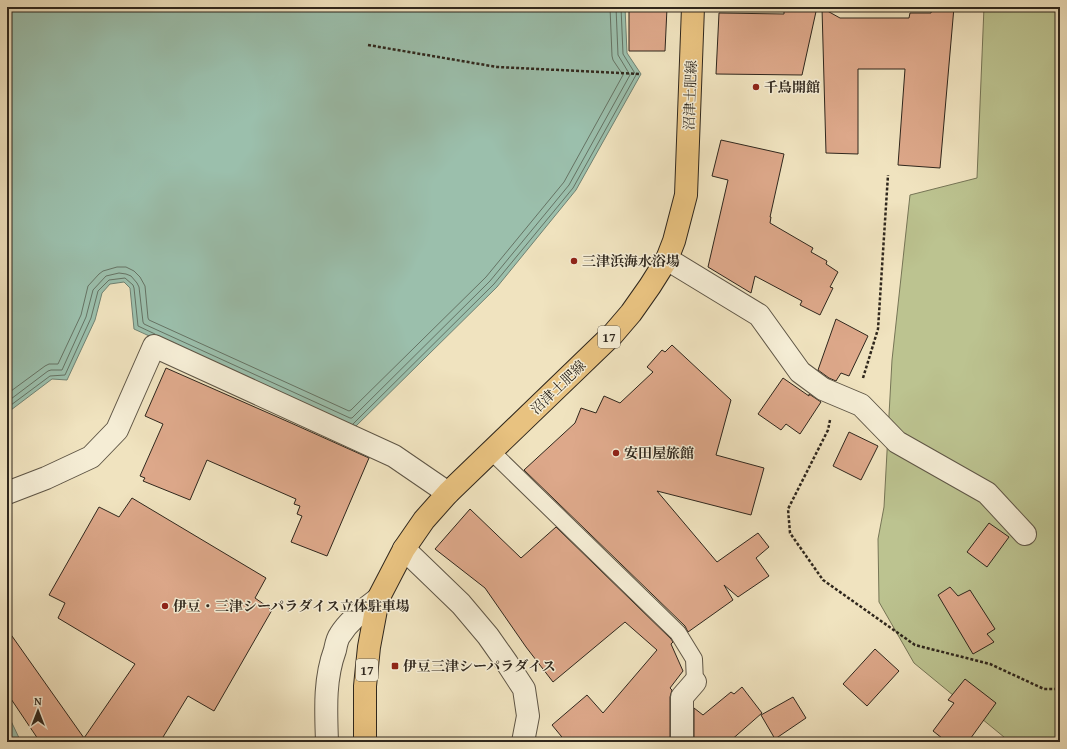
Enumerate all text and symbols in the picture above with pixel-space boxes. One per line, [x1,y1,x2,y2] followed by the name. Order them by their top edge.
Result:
[679,60,701,130] street label: 沼津土肥線
[764,77,820,97] place label: 千鳥開館
[751,82,761,92] marker: 千鳥開館
[582,251,680,271] place label: 三津浜海水浴場
[569,256,579,266] marker: 三津浜海水浴場
[598,326,620,348] road number: 17
[526,355,590,419] street label: 沼津土肥線
[624,443,694,463] place label: 安田屋旅館
[611,448,621,458] marker: 安田屋旅館
[173,596,410,616] place label: 伊豆・三津シーパラダイス立体駐車場
[160,601,170,611] marker: 伊豆・三津シーパラダイス立体駐車場
[403,656,556,676] place label: 伊豆三津シーパラダイス
[356,659,378,681] road number: 17
[390,661,400,671] marker: 伊豆三津シーパラダイス
[18,691,58,731] north arrow
[34,693,42,709] text: N

